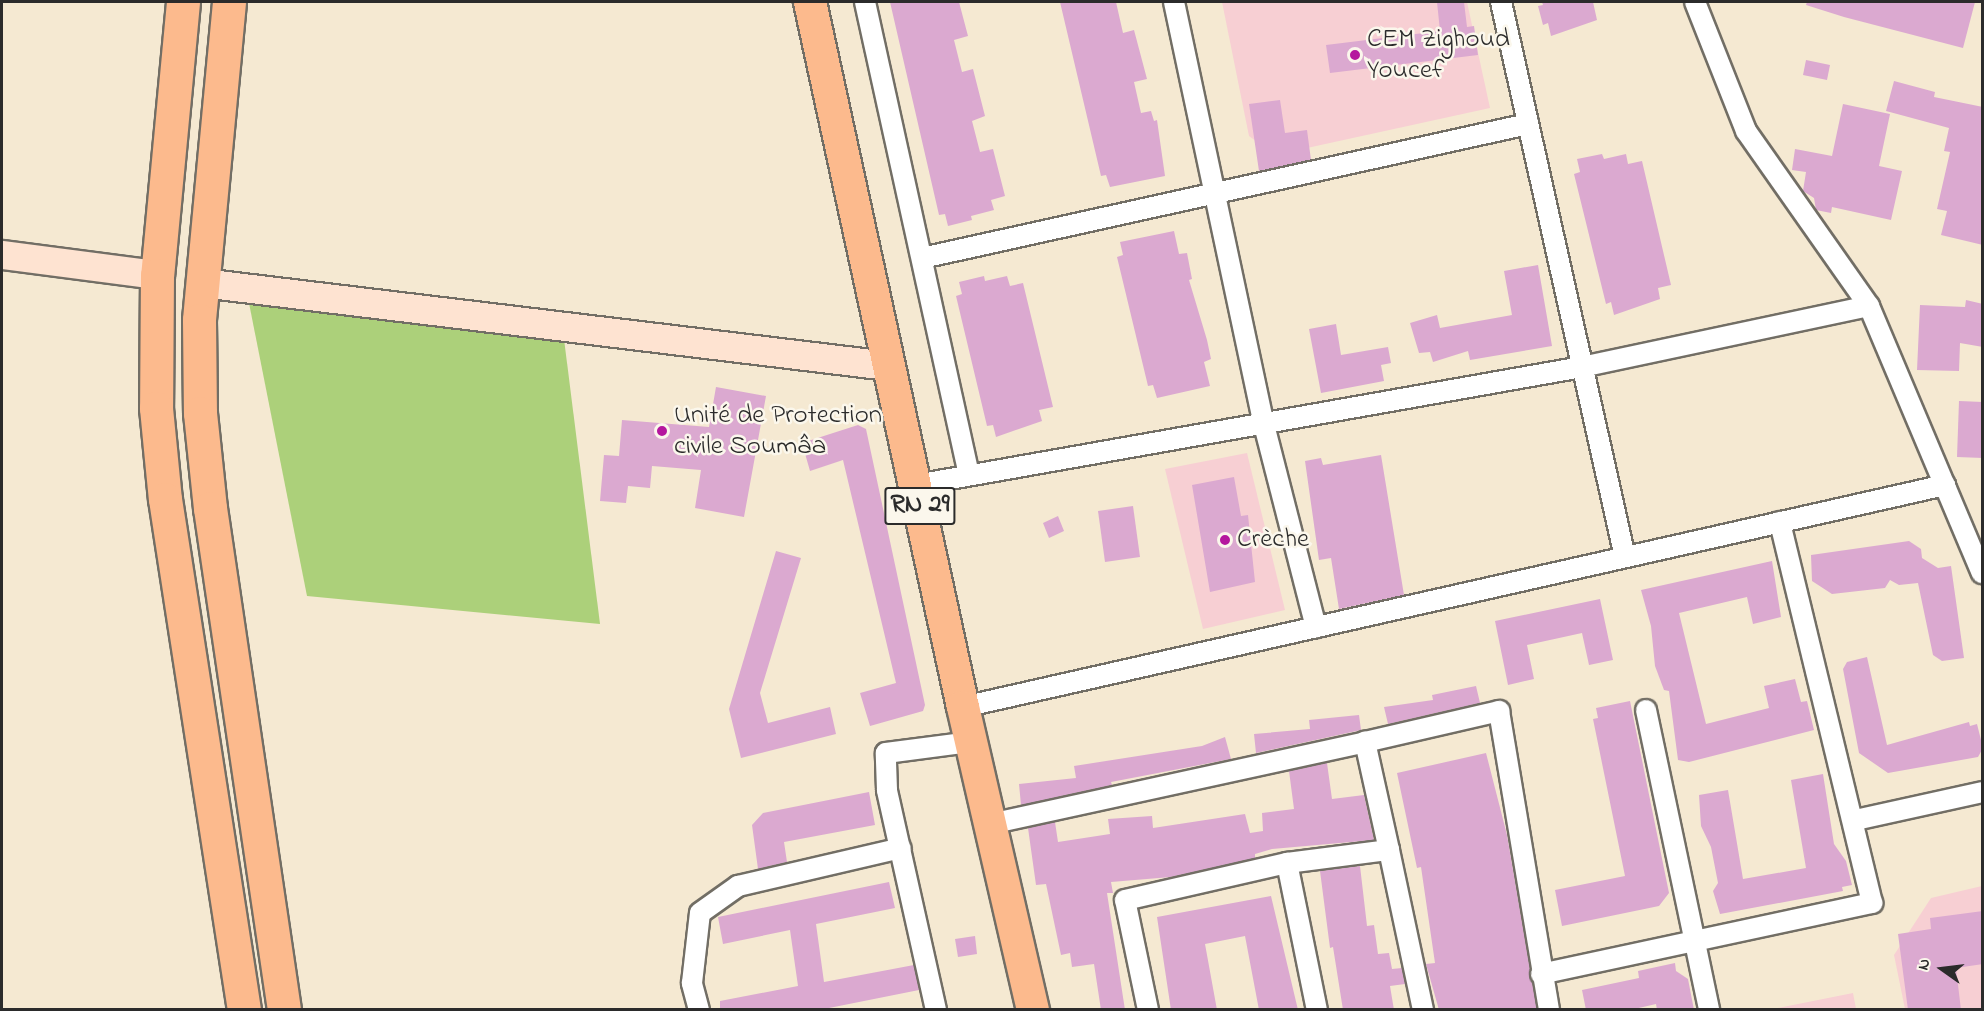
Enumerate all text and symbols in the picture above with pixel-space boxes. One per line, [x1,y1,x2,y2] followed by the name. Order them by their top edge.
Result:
[1367,23,1510,86] place label: CEM Zighoud Youcef
[1348,48,1362,62] marker: CEM Zighoud Youcef
[674,399,882,462] place label: Unité de Protection civile Soumâa
[655,424,669,438] marker: Unité de Protection civile Soumâa
[884,483,956,529] road number: RN 29
[1237,524,1309,556] place label: Crèche
[1218,533,1232,547] marker: Crèche
[1912,939,1972,999] north arrow
[1912,956,1937,973] text: N

